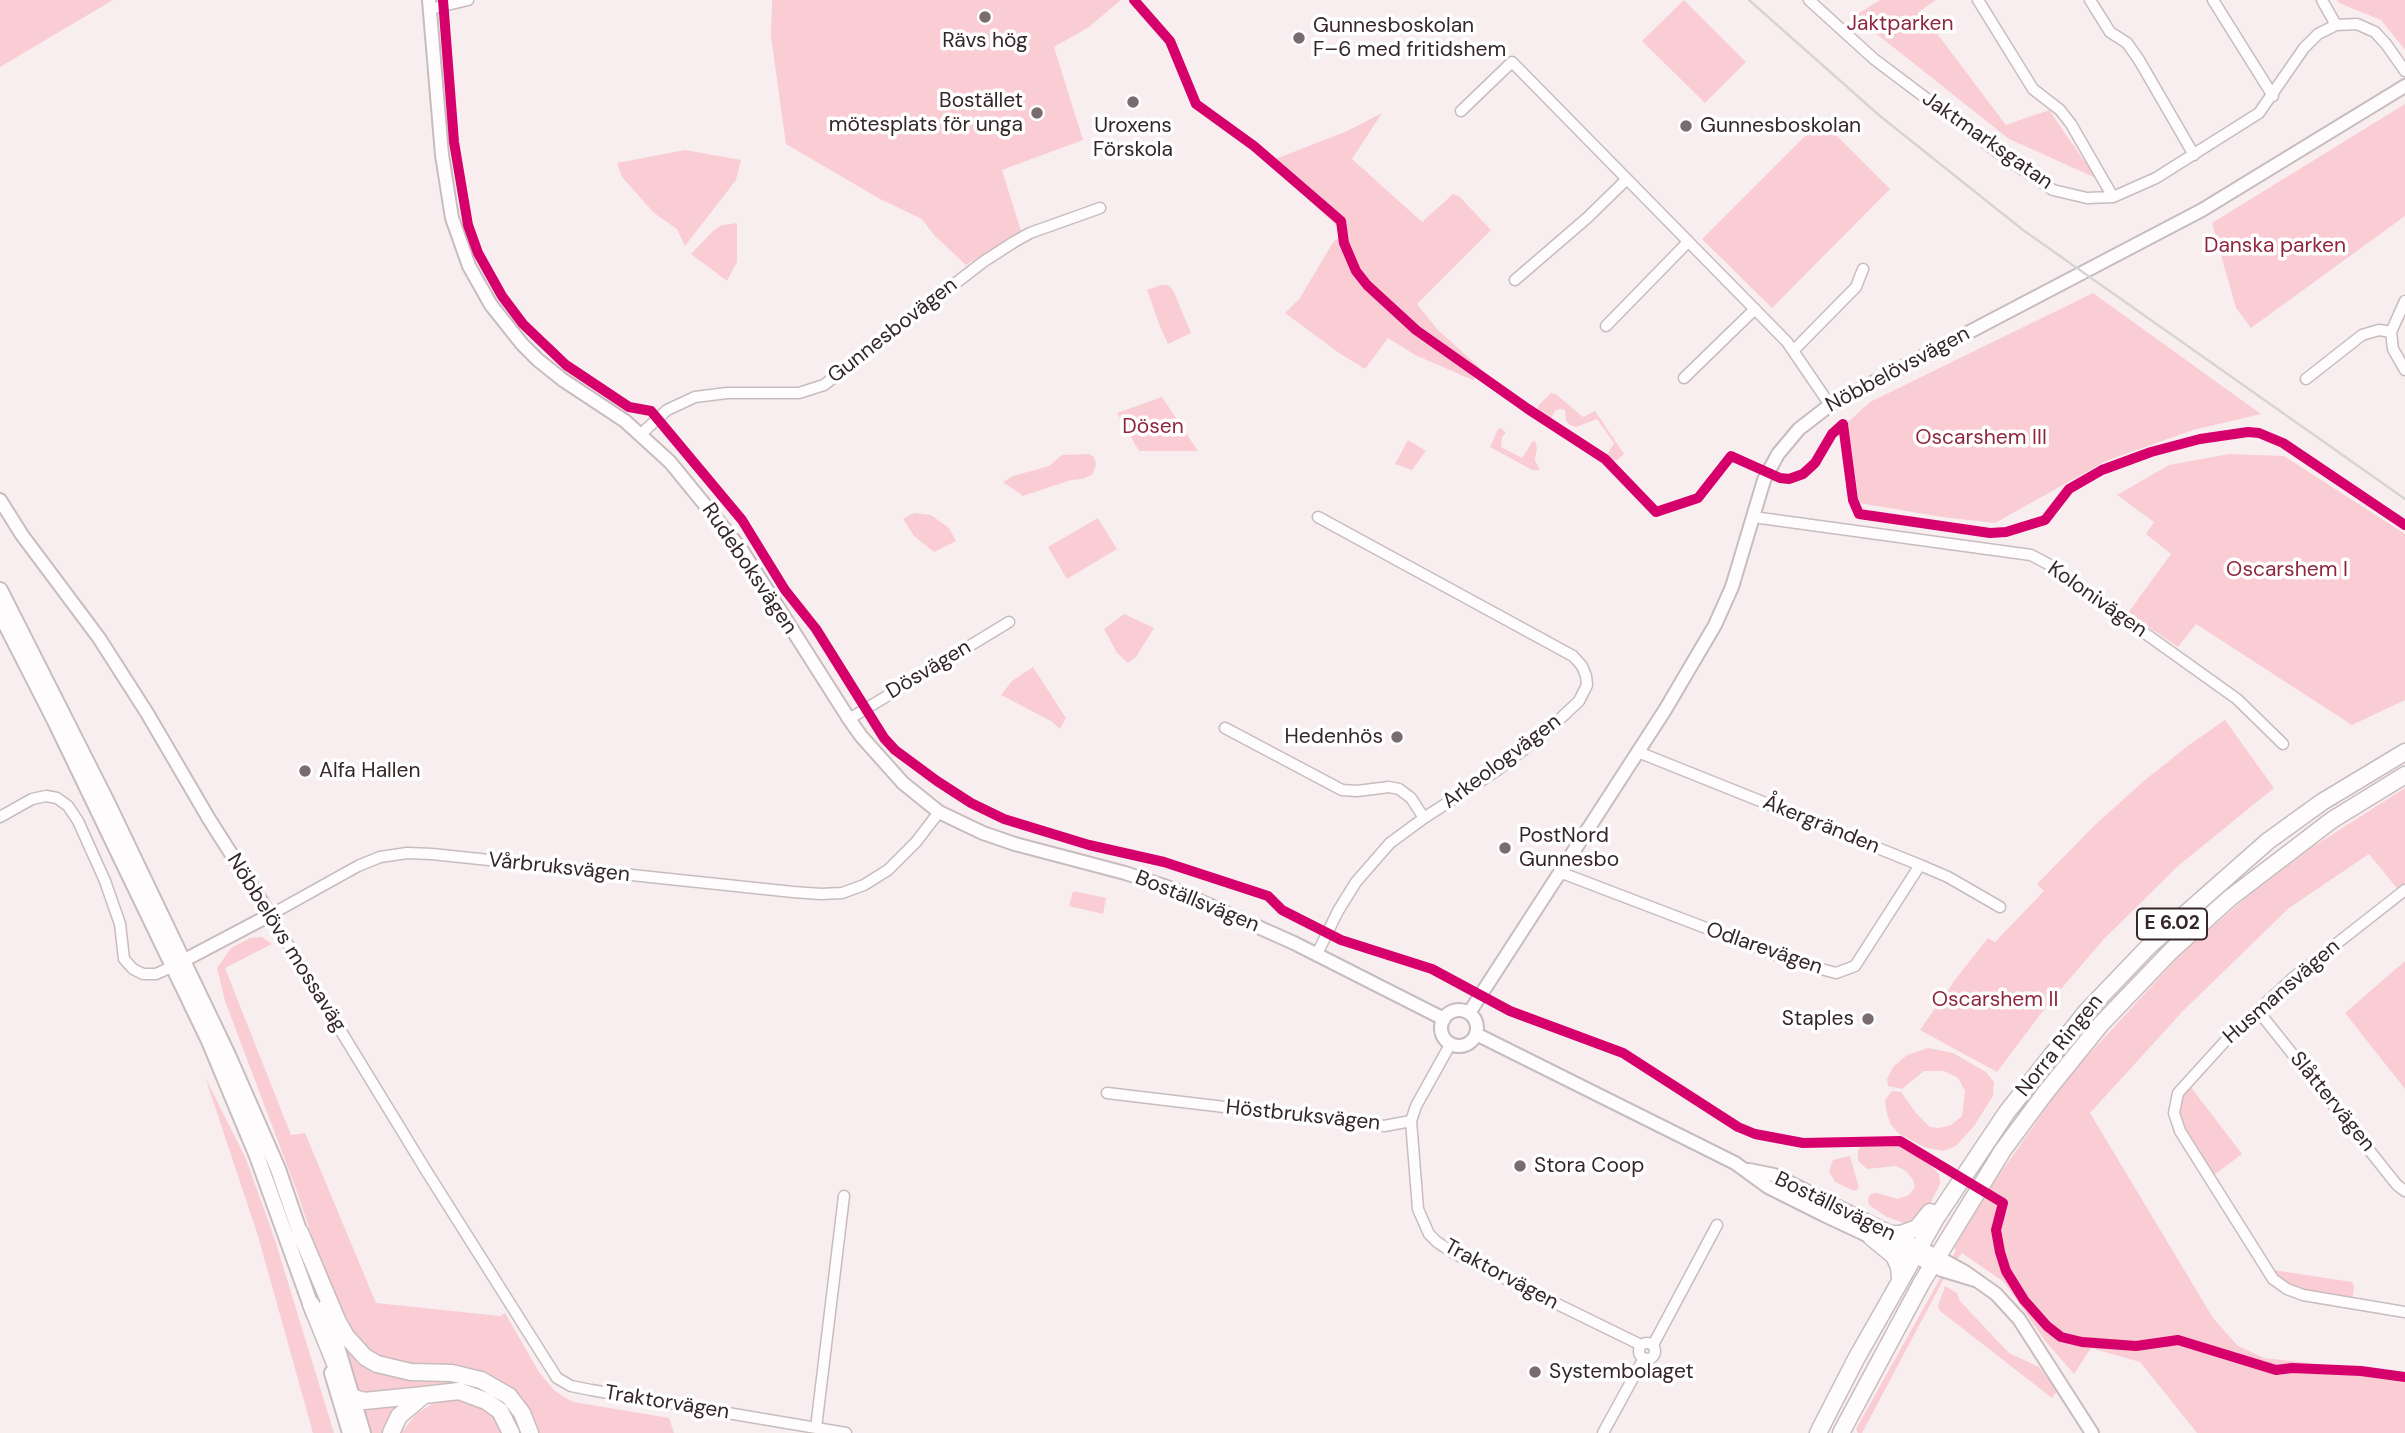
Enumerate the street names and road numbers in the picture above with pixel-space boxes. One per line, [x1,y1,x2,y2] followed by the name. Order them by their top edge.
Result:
[1917,87,2057,195] street label: Jaktmarksgatan
[823,273,963,389] street label: Gunnesbovägen
[1822,321,1974,419] street label: Nöbbelövsvägen
[696,499,802,639] street label: Rudeboksvägen
[2042,557,2152,643] street label: Kolonivägen
[882,635,976,705] street label: Dösvägen
[1438,709,1566,815] street label: Arkeologvägen
[1759,790,1883,860] street label: Åkergränden
[487,848,631,888] street label: Vårbruksvägen
[221,849,351,1037] street label: Nöbbelövs mossaväg
[1131,866,1263,938] street label: Boställsvägen
[2137,908,2207,940] road number: E 6.02
[1702,917,1826,981] street label: Odlarevägen
[2219,935,2345,1049] street label: Husmansvägen
[2011,990,2109,1102] street label: Norra Ringen
[2284,1047,2380,1157] street label: Slåttervägen
[1225,1095,1381,1137] street label: Höstbruksvägen
[1770,1167,1900,1247] street label: Boställsvägen
[1440,1234,1562,1316] street label: Traktorvägen
[603,1381,731,1425] street label: Traktorvägen

